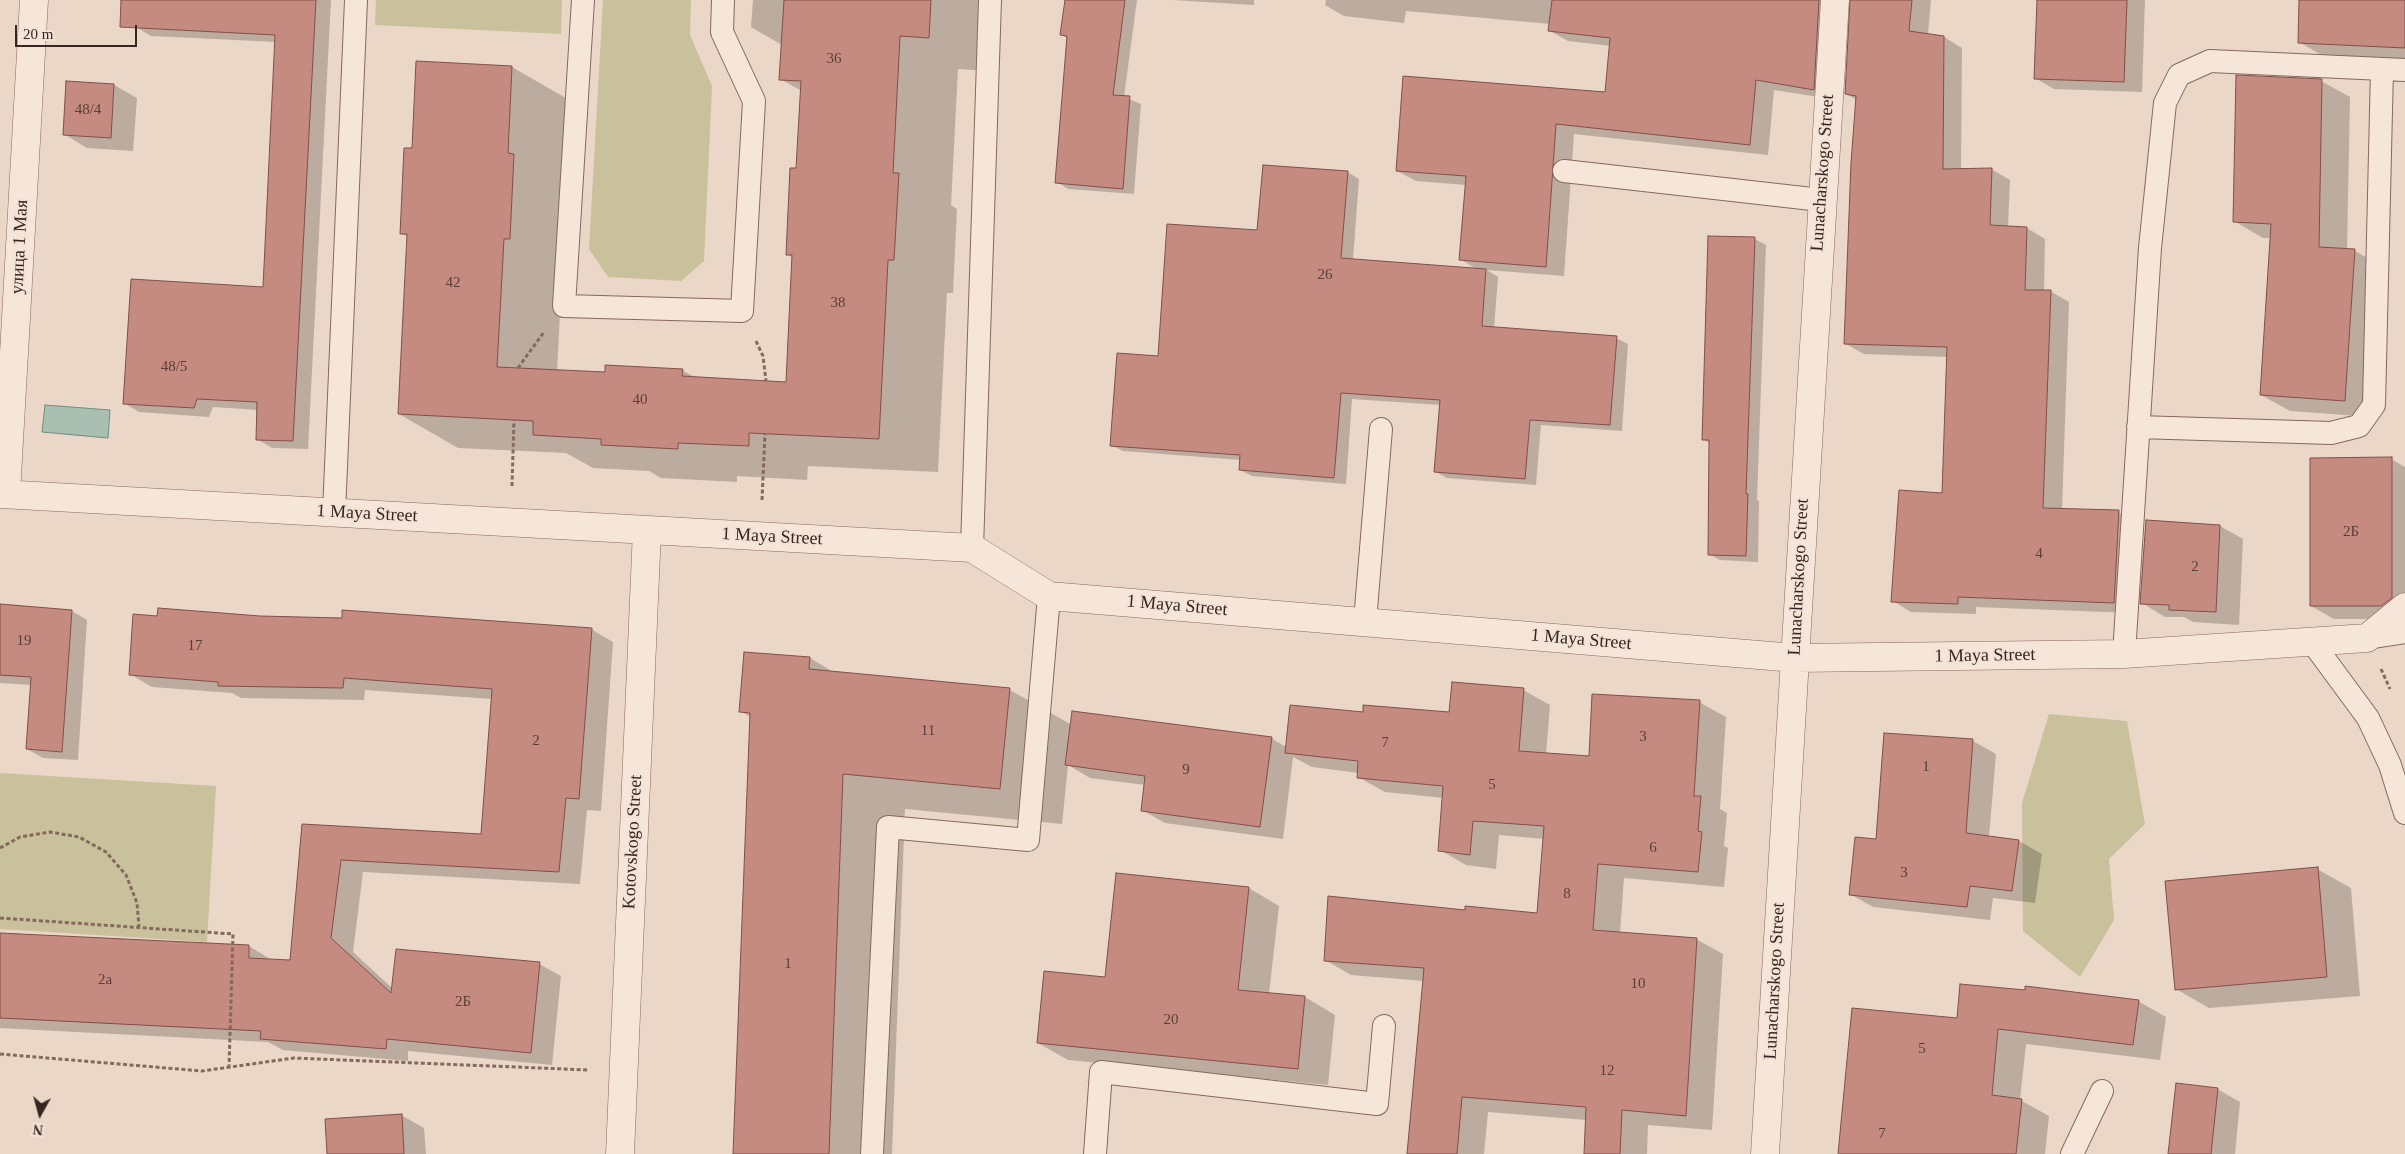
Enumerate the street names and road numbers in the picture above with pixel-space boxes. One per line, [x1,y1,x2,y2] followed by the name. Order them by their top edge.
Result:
[1807,94,1839,252] street label: Lunacharskogo Street
[7,199,33,295] street label: улица 1 Мая
[1784,498,1814,656] street label: Lunacharskogo Street
[316,501,418,527] street label: 1 Maya Street
[721,524,823,550] street label: 1 Maya Street
[1126,591,1228,621] street label: 1 Maya Street
[1530,625,1632,655] street label: 1 Maya Street
[1934,644,2036,668] street label: 1 Maya Street
[619,774,647,910] street label: Kotovskogo Street
[1760,902,1790,1060] street label: Lunacharskogo Street

